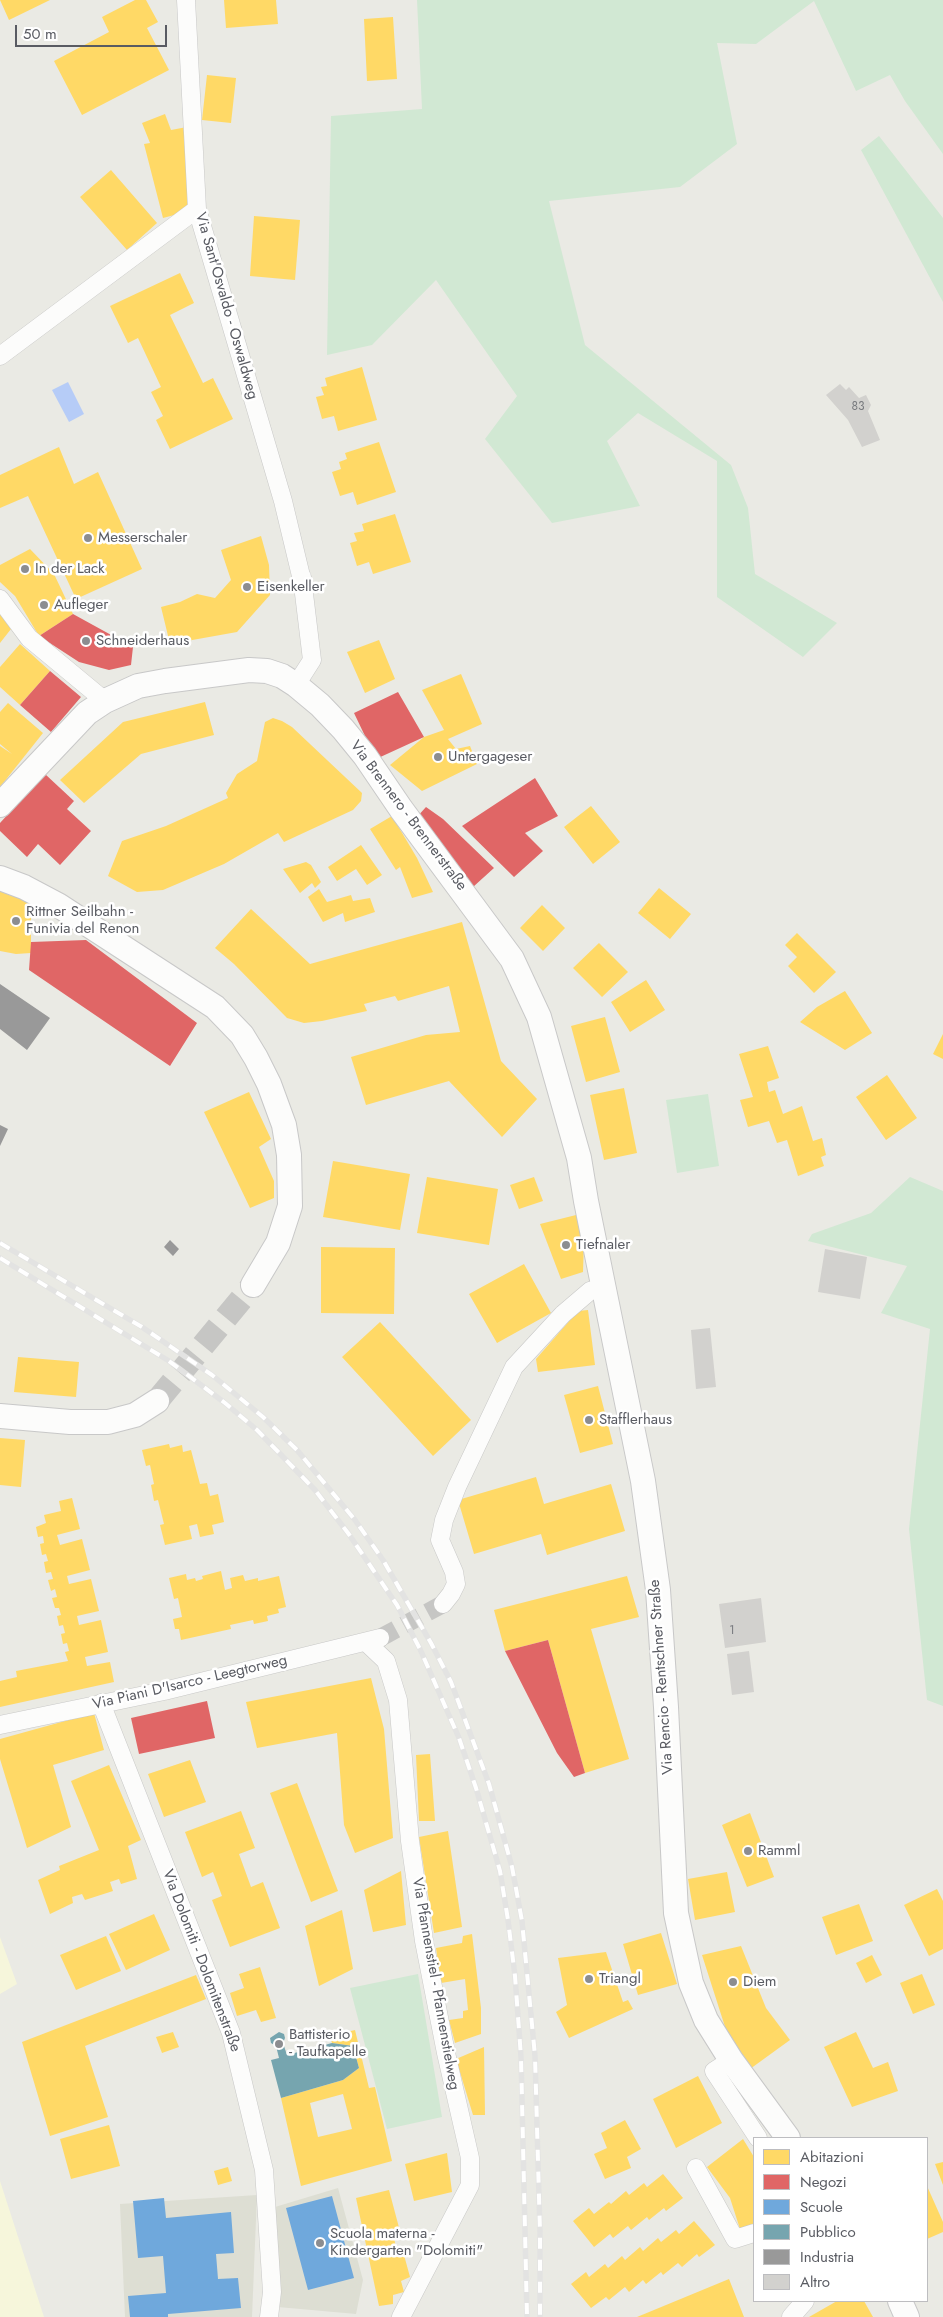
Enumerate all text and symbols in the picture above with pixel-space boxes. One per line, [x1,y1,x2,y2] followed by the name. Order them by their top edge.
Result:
[18,15,170,47] scale bar
[23,23,57,45] text: 50 m
[191,210,261,402] street label: Via Sant'Osvaldo - Oswaldweg
[851,400,865,414] house number: 83
[98,529,187,547] place label: Messerschaler
[82,532,94,544] marker: Messerschaler
[35,560,105,578] place label: In der Lack
[19,563,31,575] marker: In der Lack
[257,578,325,596] place label: Eisenkeller
[241,581,253,593] marker: Eisenkeller
[54,596,108,614] place label: Aufleger
[38,599,50,611] marker: Aufleger
[96,632,189,650] place label: Schneiderhaus
[80,635,92,647] marker: Schneiderhaus
[346,737,470,895] street label: Via Brennero - Brennerstraße
[448,748,532,766] place label: Untergageser
[432,751,444,763] marker: Untergageser
[26,903,139,938] place label: Rittner Seilbahn - Funivia del Renon
[10,915,22,927] marker: Rittner Seilbahn - Funivia del Renon
[576,1236,630,1254] place label: Tiefnaler
[560,1239,572,1251] marker: Tiefnaler
[599,1411,672,1429] place label: Stafflerhaus
[583,1414,595,1426] marker: Stafflerhaus
[646,1579,678,1775] street label: Via Rencio - Rentschner Straße
[729,1624,735,1638] house number: 1
[91,1652,289,1714] street label: Via Piani D'Isarco - Leegtorweg
[758,1842,800,1860] place label: Ramml
[742,1845,754,1857] marker: Ramml
[158,1867,244,2055] street label: Via Dolomiti - Dolomitenstraße
[407,1876,463,2092] street label: Via Pfannenstiel - Pfannenstielweg
[599,1970,641,1988] place label: Triangl
[583,1973,595,1985] marker: Triangl
[743,1973,777,1991] place label: Diem
[727,1976,739,1988] marker: Diem
[289,2026,366,2061] place label: Battisterio - Taufkapelle
[273,2038,285,2050] marker: Battisterio - Taufkapelle
[753,2137,928,2302] legend
[800,2146,864,2168] text: Abitazioni
[800,2171,847,2193] text: Negozi
[800,2196,843,2218] text: Scuole
[800,2221,856,2243] text: Pubblico
[330,2225,483,2260] place label: Scuola materna - Kindergarten "Dolomiti"
[314,2237,326,2249] marker: Scuola materna - Kindergarten "Dolomiti"
[800,2246,854,2268] text: Industria
[800,2271,830,2293] text: Altro

